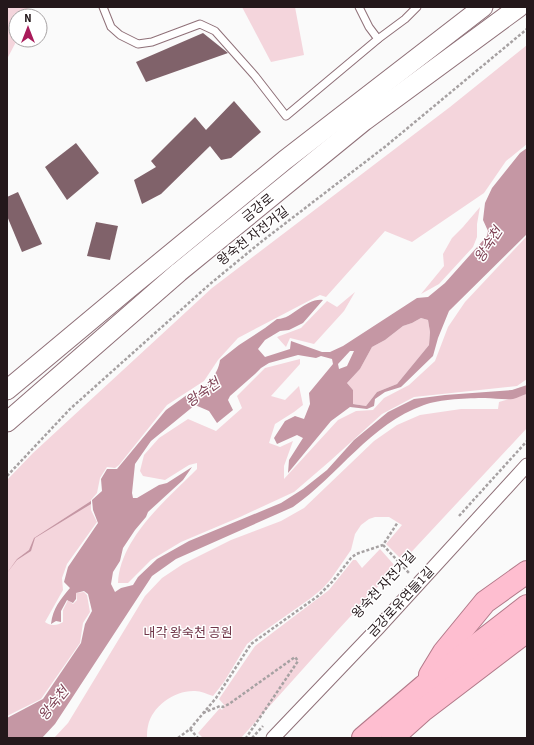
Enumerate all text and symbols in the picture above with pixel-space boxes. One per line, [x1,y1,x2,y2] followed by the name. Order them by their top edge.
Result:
[8,8,48,48] north arrow
[24,11,32,26] text: N
[238,190,278,226] street label: 금강로
[213,202,293,270] street label: 왕숙천 자전거길
[470,222,509,267] water label: 왕숙천
[181,373,225,412] water label: 왕숙천
[348,547,420,623] street label: 왕숙천 자전거길
[364,563,438,641] street label: 금강로유연들1길
[144,624,232,642] park label: 내각 왕숙천 공원
[34,682,75,725] water label: 왕숙천

